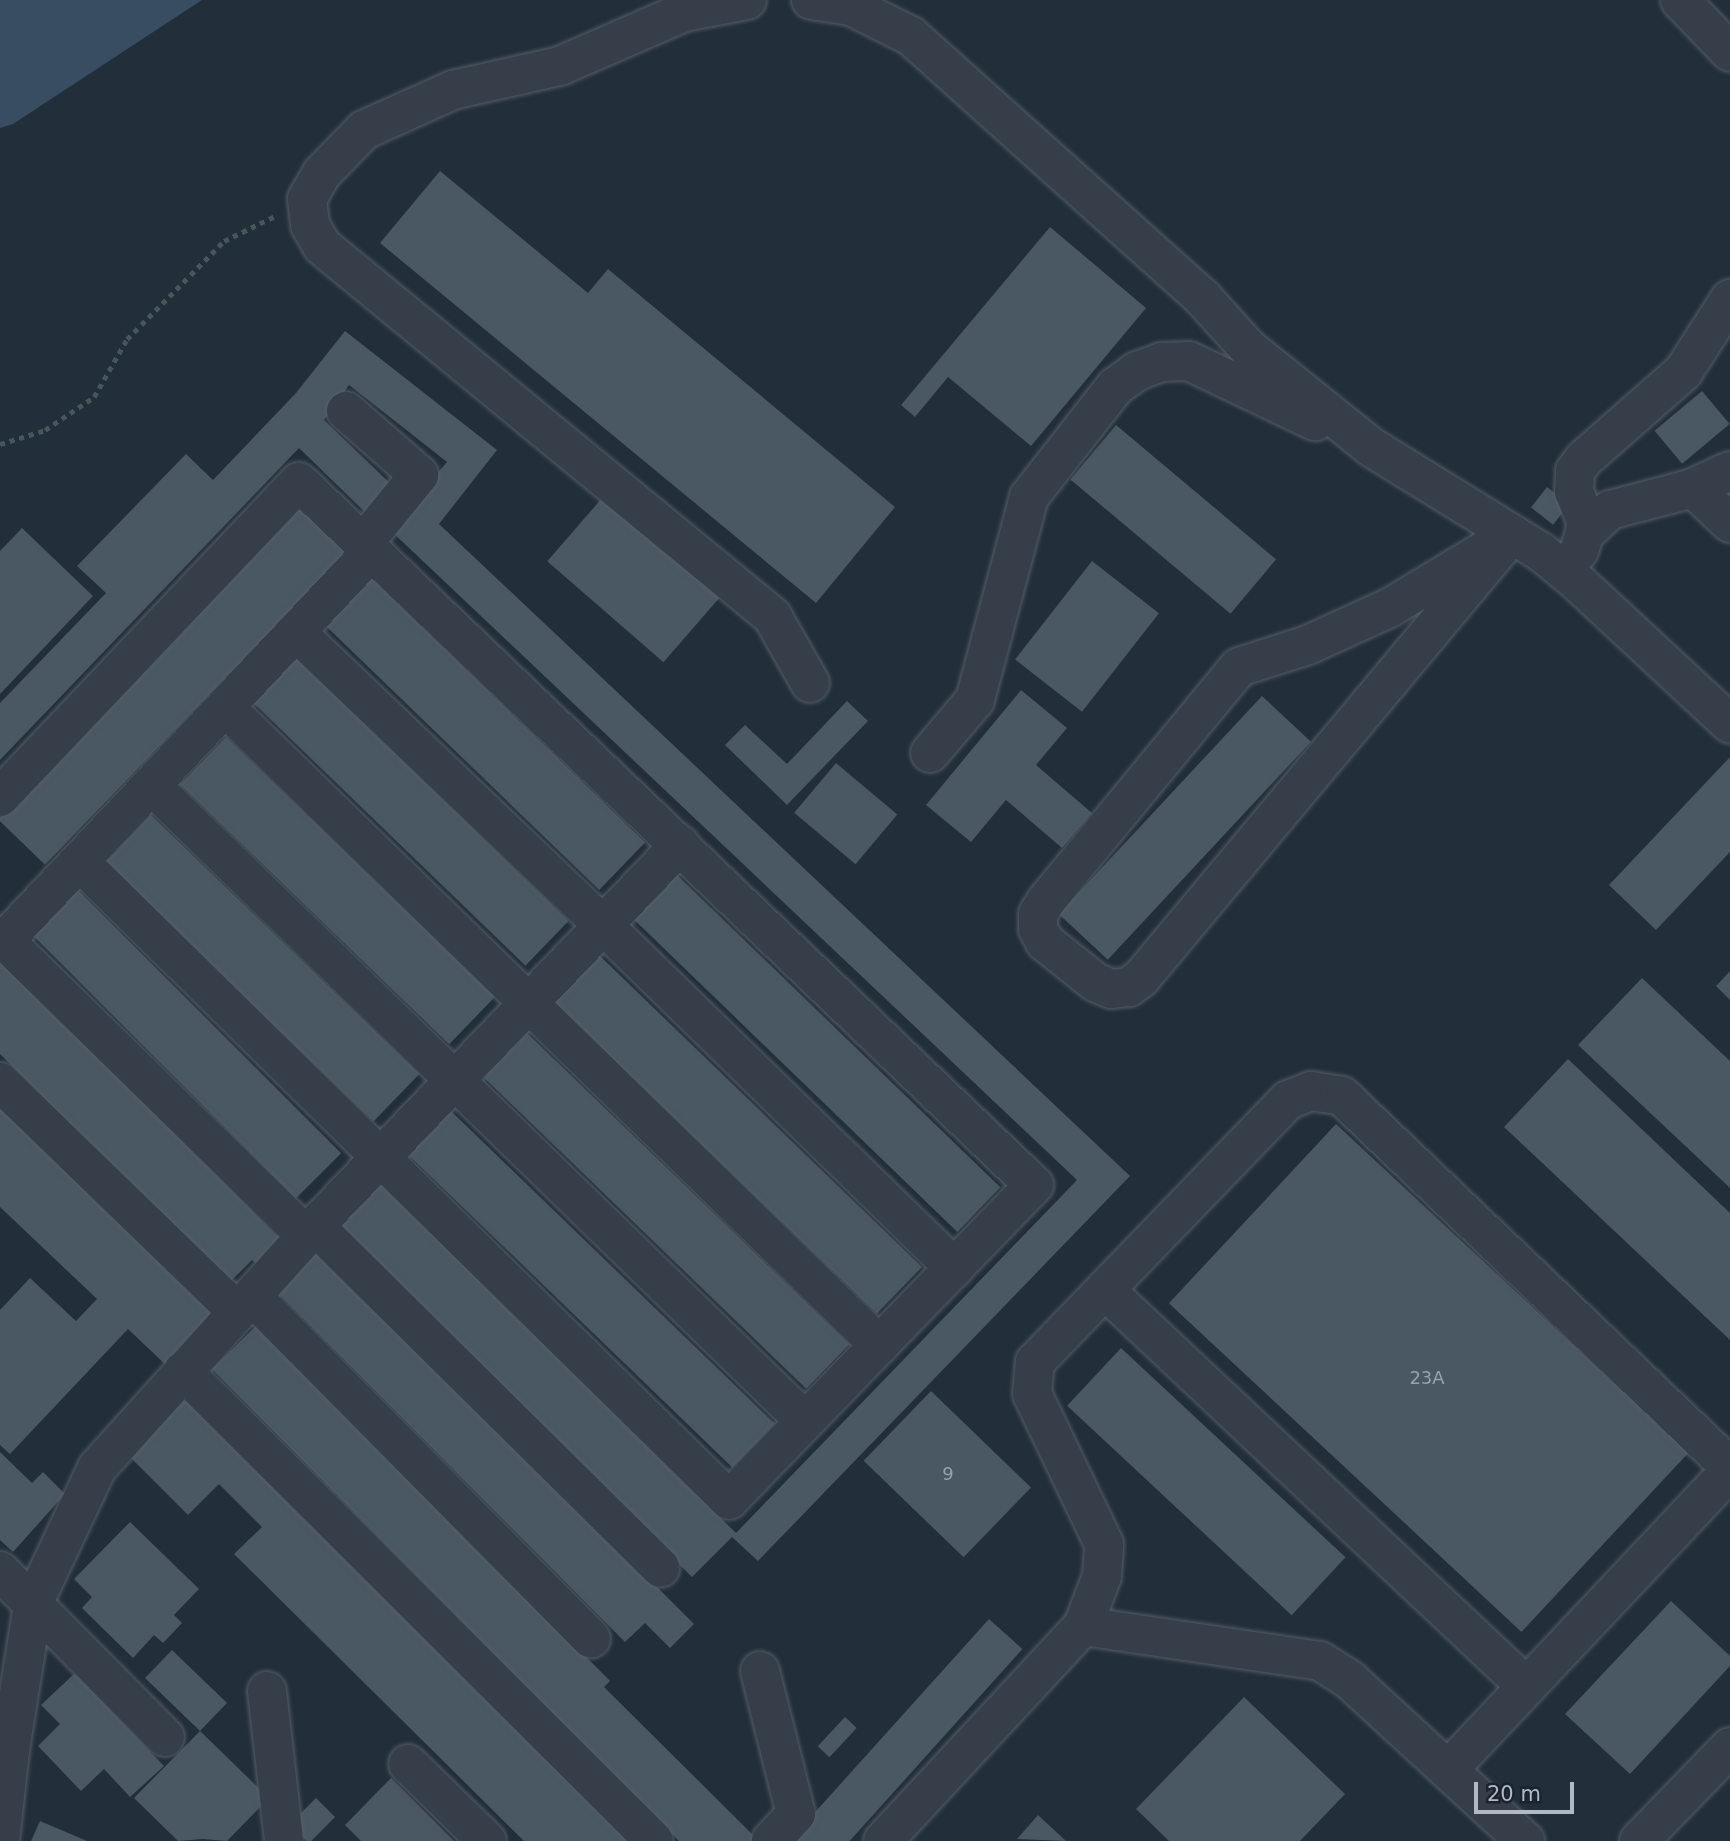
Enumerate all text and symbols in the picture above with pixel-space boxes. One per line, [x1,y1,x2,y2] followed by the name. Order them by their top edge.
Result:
[1409,1367,1445,1389] house number: 23А
[942,1463,954,1485] house number: 9
[1478,1768,1578,1812] scale bar
[1487,1782,1541,1806] text: 20 m

